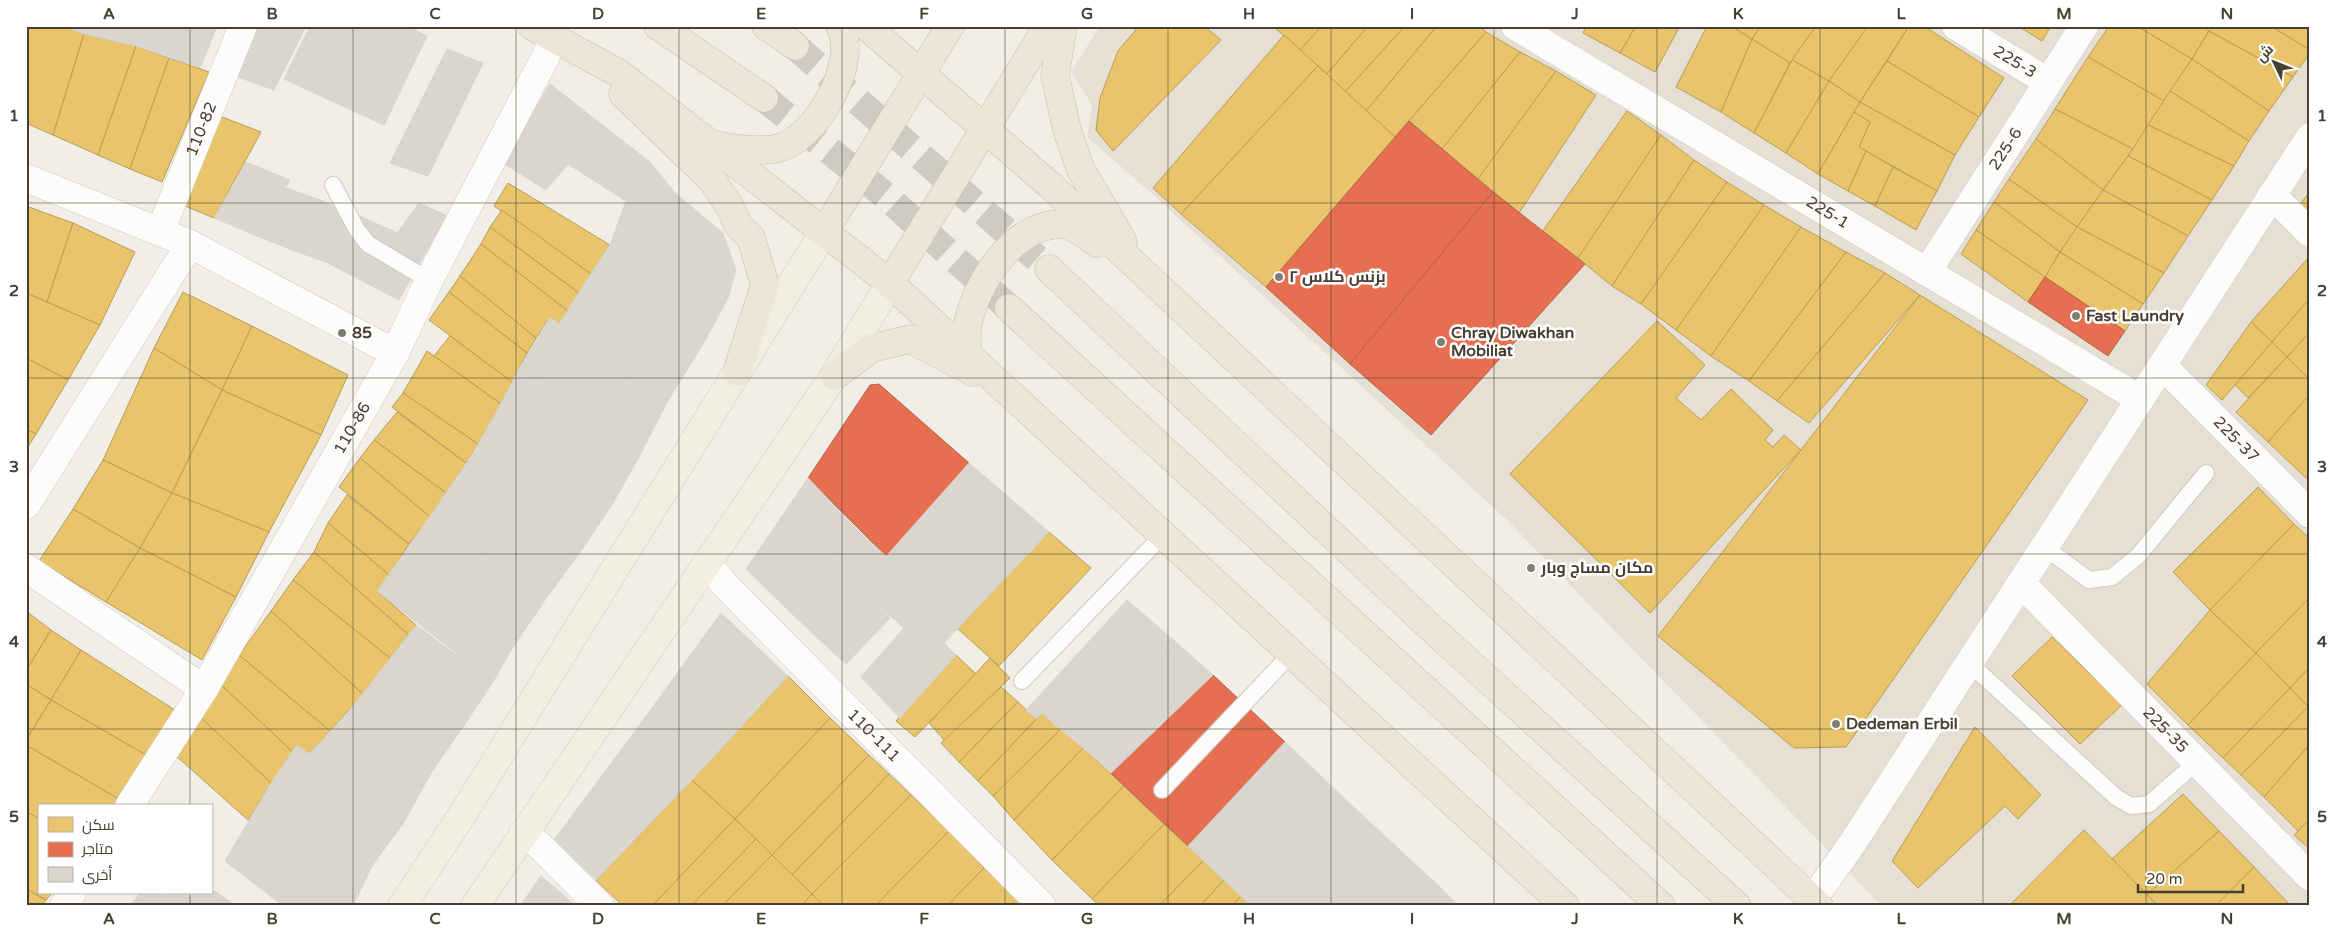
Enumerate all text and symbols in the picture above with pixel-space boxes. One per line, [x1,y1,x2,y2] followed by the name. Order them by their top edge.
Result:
[103,4,115,24] text: A
[266,4,278,24] text: B
[429,4,441,24] text: C
[592,4,604,24] text: D
[756,4,766,24] text: E
[919,4,929,24] text: F
[1081,4,1093,24] text: G
[1243,4,1255,24] text: H
[1410,4,1414,24] text: I
[1570,4,1579,24] text: J
[1733,4,1744,24] text: K
[1896,4,1906,24] text: L
[2056,4,2072,24] text: M
[2221,4,2233,24] text: N
[2248,38,2298,88] north arrow
[1990,41,2040,83] street label: 225-3
[2253,41,2277,66] text: ش
[182,99,221,159] street label: 110-82
[9,106,19,126] text: 1
[2317,106,2327,126] text: 1
[1985,124,2027,174] street label: 225-6
[1802,192,1853,233] street label: 225-1
[1289,267,1386,287] place label: بزنس کلاس ٢
[1273,271,1285,283] marker: بزنس کلاس ٢
[9,281,19,301] text: 2
[2317,281,2327,301] text: 2
[2086,306,2184,326] place label: Fast Laundry
[2070,310,2082,322] marker: Fast Laundry
[352,323,372,343] place label: 85
[1451,323,1574,361] place label: Chray Diwakhan Mobiliat
[336,327,348,339] marker: 85
[1435,336,1447,348] marker: Chray Diwakhan Mobiliat
[330,399,375,458] street label: 110-86
[2209,412,2263,467] street label: 225-37
[9,457,19,477] text: 3
[2317,457,2327,477] text: 3
[1540,558,1653,578] place label: مكان مساج وبار
[1525,562,1537,574] marker: مكان مساج وبار
[9,632,19,652] text: 4
[2317,632,2327,652] text: 4
[2138,703,2192,757] street label: 225-35
[843,705,904,766] street label: 110-111
[1846,714,1958,734] place label: Dedeman Erbil
[1830,718,1842,730] marker: Dedeman Erbil
[38,804,212,894] legend
[9,807,19,827] text: 5
[2317,807,2327,827] text: 5
[82,816,115,835] text: سكن
[81,840,113,858] text: متاجر
[2138,862,2244,894] scale bar
[82,865,112,885] text: أخرى
[2146,870,2183,888] text: 20 m
[103,909,115,929] text: A
[266,909,278,929] text: B
[429,909,441,929] text: C
[592,909,604,929] text: D
[756,909,766,929] text: E
[919,909,929,929] text: F
[1081,909,1093,929] text: G
[1243,909,1255,929] text: H
[1410,909,1414,929] text: I
[1570,909,1579,929] text: J
[1733,909,1744,929] text: K
[1896,909,1906,929] text: L
[2056,909,2072,929] text: M
[2221,909,2233,929] text: N

